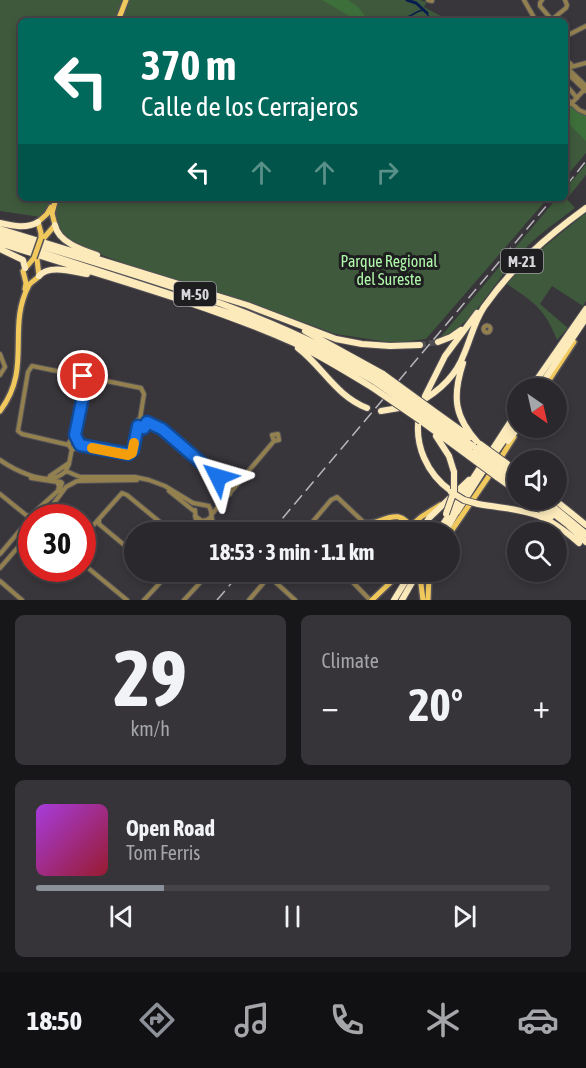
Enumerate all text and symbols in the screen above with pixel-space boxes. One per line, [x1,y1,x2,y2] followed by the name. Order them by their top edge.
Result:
[141,41,236,89] text: 370 m
[42,42,120,120] icon: left
[141,91,358,122] text: Calle de los Cerrajeros
[182,156,215,189] icon: left
[245,156,278,189] icon: ahead
[308,156,341,189] icon: ahead
[371,156,404,189] icon: right
[501,249,543,273] road number: M-21
[340,252,438,288] park label: Parque Regional del Sureste
[174,282,216,306] road number: M-50
[57,350,108,401] pin
[66,359,99,392] icon: arrive
[507,378,567,438] north arrow
[507,378,567,582] map controls
[186,445,250,509] position arrow
[507,450,567,510] button: sound
[18,504,96,582] speed limit sign: 30
[507,522,567,582] button: search
[210,539,374,565] text: 18:53 · 3 min · 1.1 km
[114,633,187,723] text: 29
[322,649,379,672] text: Climate
[408,679,463,731] text: 20°
[322,687,339,725] text: −
[533,687,550,725] text: +
[130,717,170,740] text: km/h
[126,815,215,841] text: Open Road
[126,841,200,864] text: Tom Ferris
[105,900,138,933] icon: previous
[276,900,309,933] icon: pause
[448,900,481,933] icon: next
[136,999,178,1041] icon: directions
[231,999,273,1041] icon: music
[326,999,368,1041] icon: phone
[422,999,464,1041] icon: climate
[517,999,559,1041] icon: car
[27,1005,82,1036] text: 18:50

